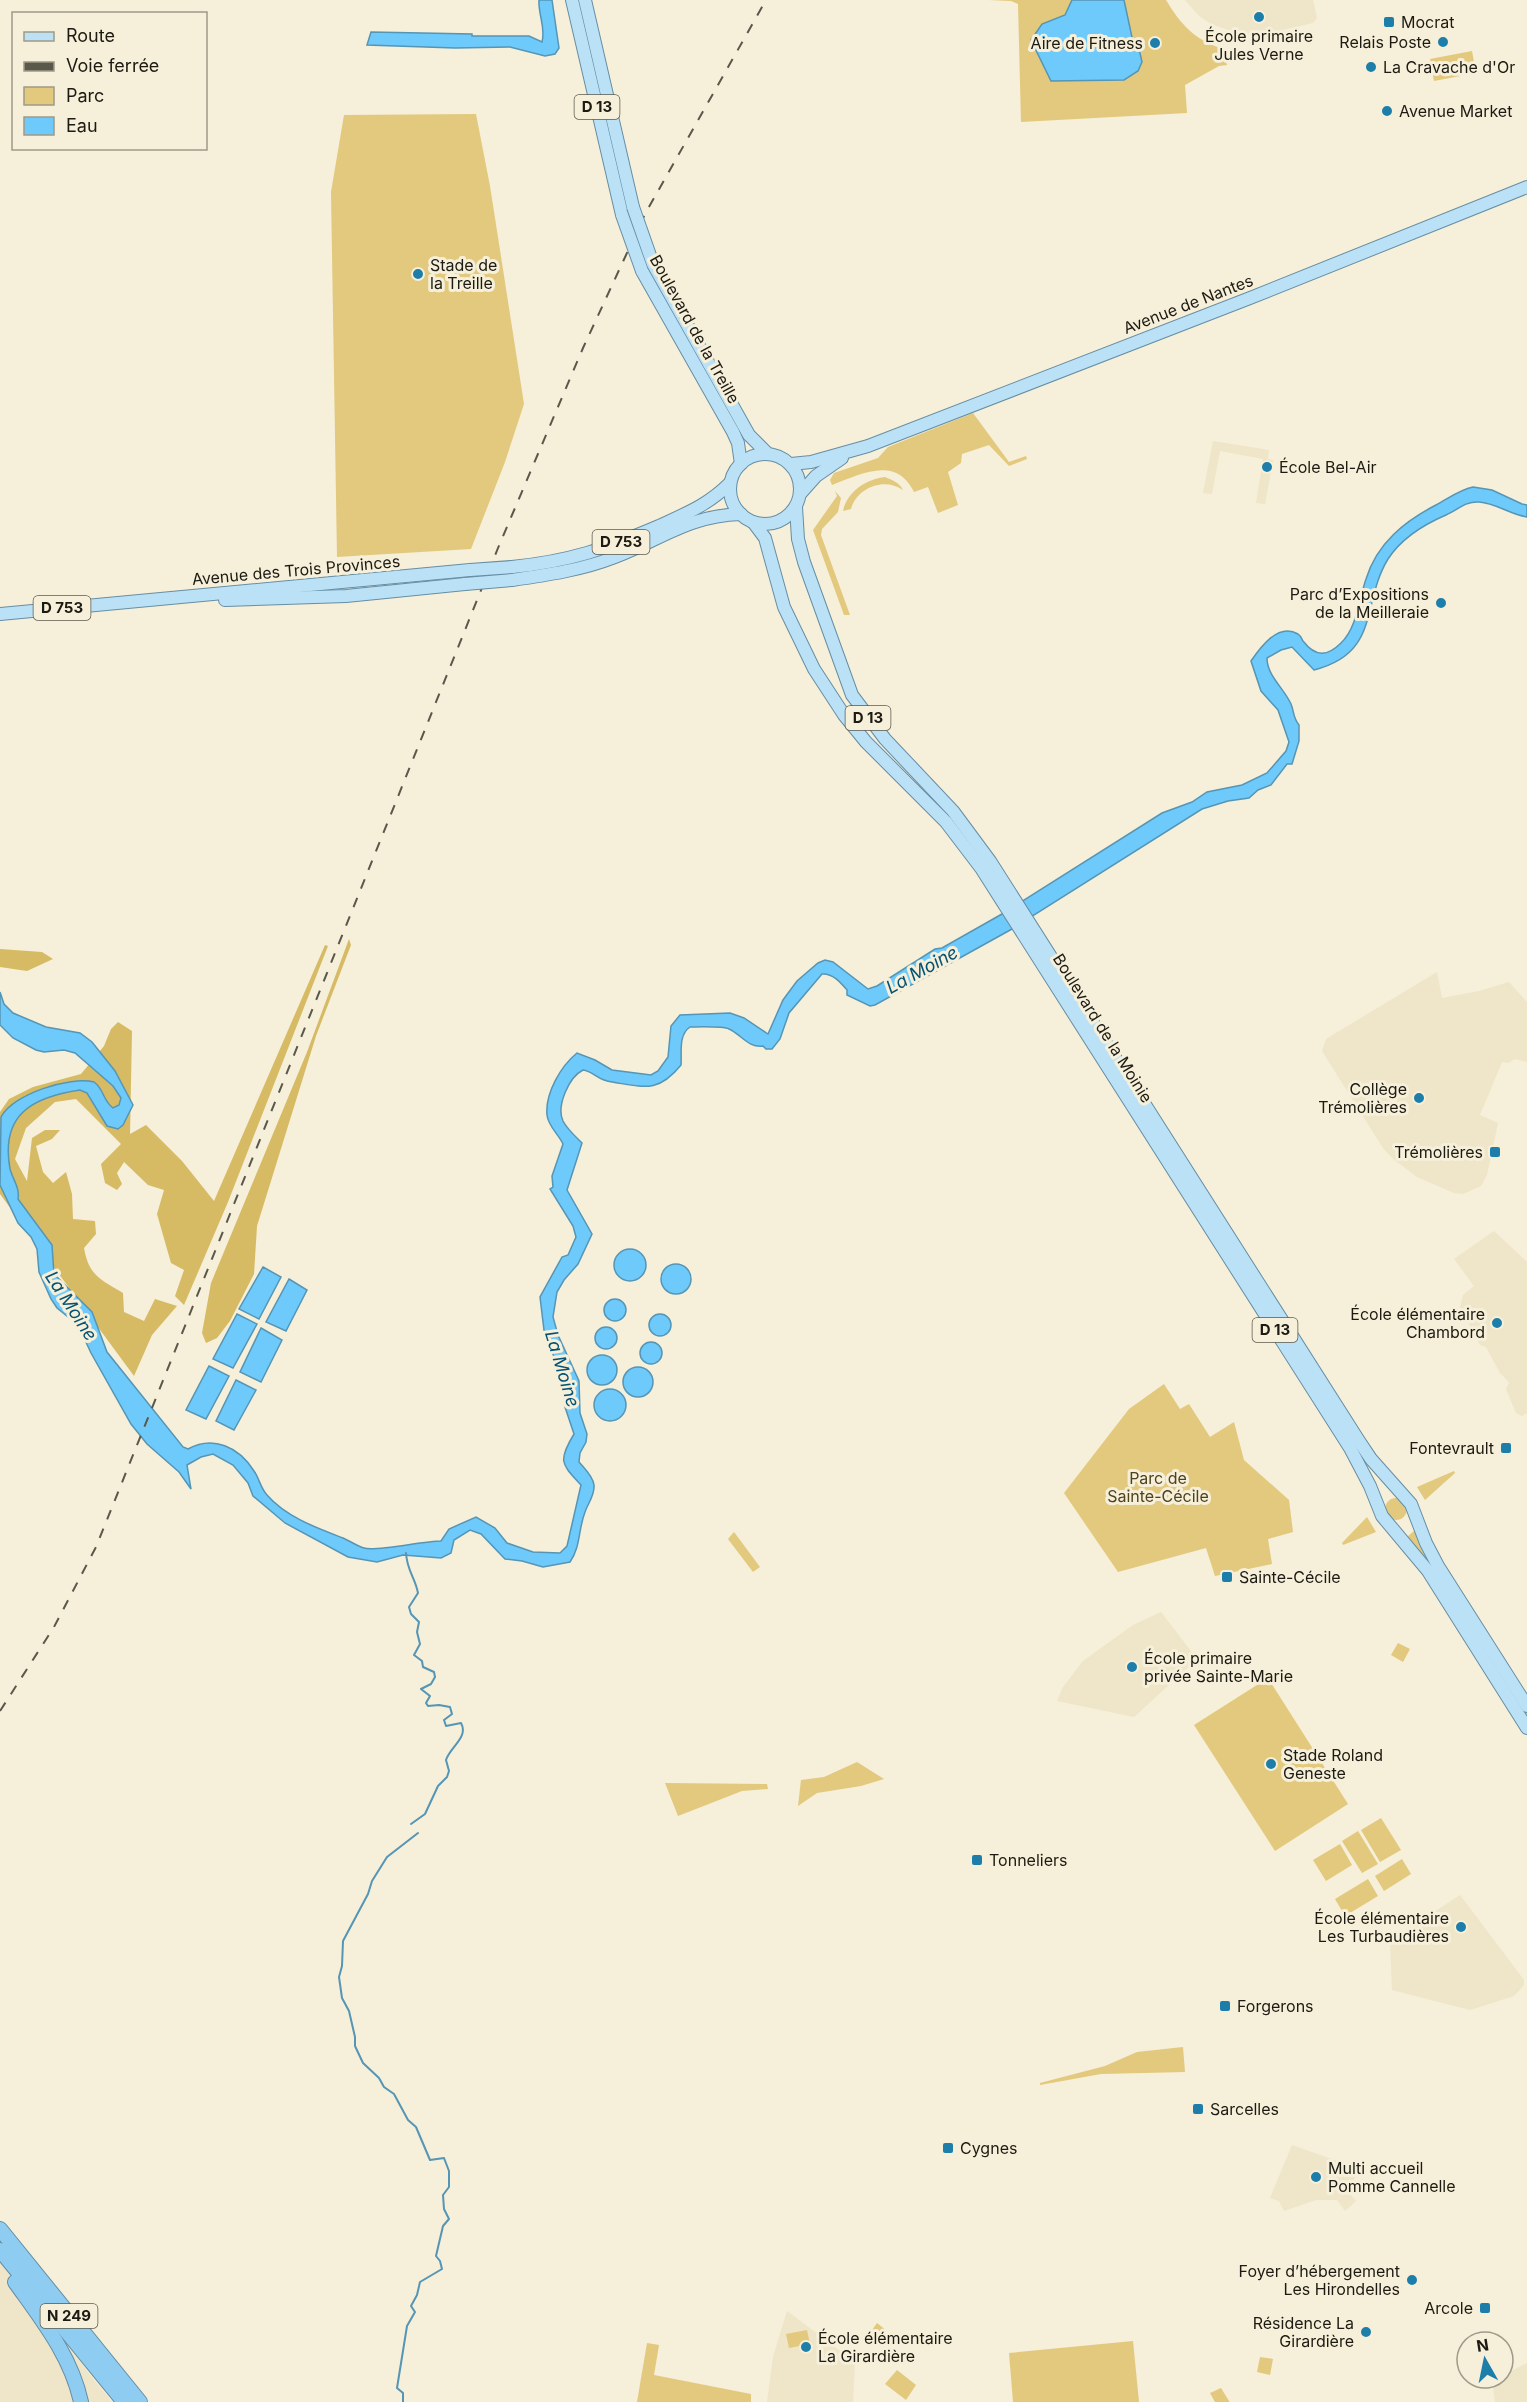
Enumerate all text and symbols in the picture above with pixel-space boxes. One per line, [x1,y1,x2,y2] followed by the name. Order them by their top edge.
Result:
[1252,10,1266,24] marker: École primaire Jules Verne
[12,12,207,150] legend
[1401,12,1454,32] place label: Mocrat
[1382,15,1396,29] marker: Mocrat
[66,25,115,46] text: Route
[1205,26,1313,64] place label: École primaire Jules Verne
[1339,32,1431,52] place label: Relais Poste
[1031,33,1143,53] place label: Aire de Fitness
[1436,35,1450,49] marker: Relais Poste
[1148,36,1162,50] marker: Aire de Fitness
[66,55,159,76] text: Voie ferrée
[1383,57,1515,77] place label: La Cravache d'Or
[1364,60,1378,74] marker: La Cravache d'Or
[66,85,104,106] text: Parc
[574,95,620,119] road number: D 13
[1399,101,1512,121] place label: Avenue Market
[1380,104,1394,118] marker: Avenue Market
[66,115,98,136] text: Eau
[646,251,744,407] street label: Boulevard de la Treille
[430,255,497,293] place label: Stade de la Treille
[411,267,425,281] marker: Stade de la Treille
[1120,270,1256,338] street label: Avenue de Nantes
[1279,457,1377,477] place label: École Bel-Air
[1260,460,1274,474] marker: École Bel-Air
[592,530,650,554] road number: D 753
[191,551,401,589] street label: Avenue des Trois Provinces
[1290,584,1429,622] place label: Parc d’Expositions de la Meilleraie
[34,596,90,620] road number: D 753
[1434,596,1448,610] marker: Parc d’Expositions de la Meilleraie
[846,706,890,730] road number: D 13
[882,941,961,998] water label: La Moine
[1049,950,1157,1106] street label: Boulevard de la Moinie
[1318,1079,1407,1117] place label: Collège Trémolières
[1412,1091,1426,1105] marker: Collège Trémolières
[1394,1142,1483,1162] place label: Trémolières
[1488,1145,1502,1159] marker: Trémolières
[41,1267,102,1344] water label: La Moine
[1350,1304,1485,1342] place label: École élémentaire Chambord
[1490,1316,1504,1330] marker: École élémentaire Chambord
[1252,1318,1298,1342] road number: D 13
[541,1328,584,1410] water label: La Moine
[1409,1438,1494,1458] place label: Fontevrault
[1499,1441,1513,1455] marker: Fontevrault
[1107,1468,1209,1506] park label: Parc de Sainte-Cécile
[1239,1567,1341,1587] place label: Sainte-Cécile
[1220,1570,1234,1584] marker: Sainte-Cécile
[1144,1648,1293,1686] place label: École primaire privée Sainte-Marie
[1125,1660,1139,1674] marker: École primaire privée Sainte-Marie
[1283,1745,1383,1783] place label: Stade Roland Geneste
[1264,1757,1278,1771] marker: Stade Roland Geneste
[989,1850,1067,1870] place label: Tonneliers
[970,1853,984,1867] marker: Tonneliers
[1314,1908,1449,1946] place label: École élémentaire Les Turbaudières
[1454,1920,1468,1934] marker: École élémentaire Les Turbaudières
[1237,1996,1314,2016] place label: Forgerons
[1218,1999,1232,2013] marker: Forgerons
[1210,2099,1279,2119] place label: Sarcelles
[1191,2102,1205,2116] marker: Sarcelles
[960,2138,1017,2158] place label: Cygnes
[941,2141,955,2155] marker: Cygnes
[1328,2158,1456,2196] place label: Multi accueil Pomme Cannelle
[1309,2170,1323,2184] marker: Multi accueil Pomme Cannelle
[1239,2261,1400,2299] place label: Foyer d’hébergement Les Hirondelles
[1405,2273,1419,2287] marker: Foyer d’hébergement Les Hirondelles
[1424,2298,1473,2318] place label: Arcole
[1478,2301,1492,2315] marker: Arcole
[40,2304,98,2328] road number: N 249
[1253,2313,1354,2351] place label: Résidence La Girardière
[1359,2325,1373,2339] marker: Résidence La Girardière
[818,2328,953,2366] place label: École élémentaire La Girardière
[1455,2330,1515,2390] north arrow
[1475,2334,1490,2356] text: N
[799,2340,813,2354] marker: École élémentaire La Girardière

